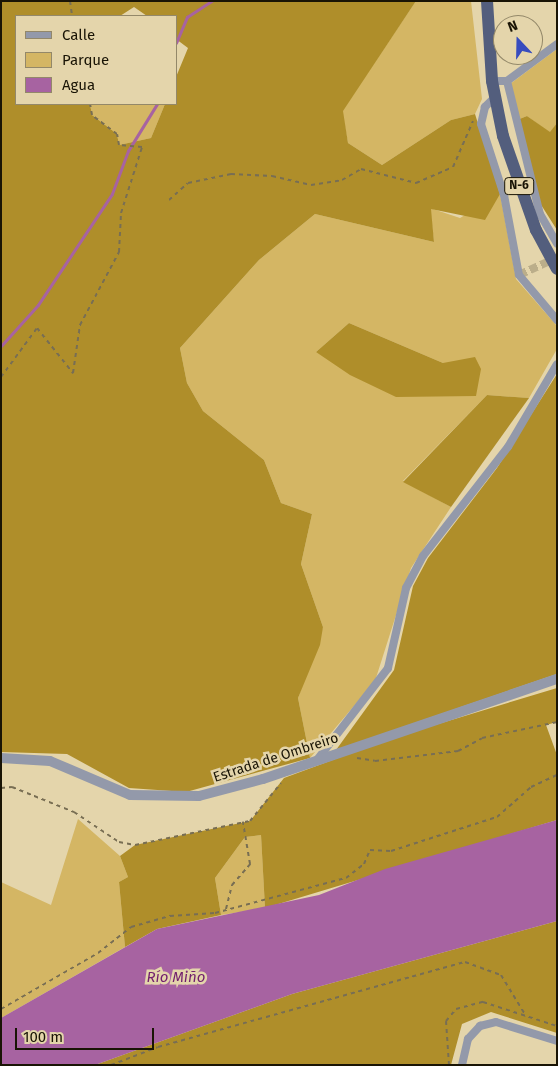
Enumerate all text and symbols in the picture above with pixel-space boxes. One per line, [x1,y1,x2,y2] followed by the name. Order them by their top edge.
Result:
[15,15,178,105] legend
[493,15,543,65] north arrow
[505,17,520,36] text: N
[62,26,95,44] text: Calle
[62,51,109,69] text: Parque
[62,76,95,94] text: Agua
[504,177,534,196] road number: N-6
[211,730,341,786] street label: Estrada de Ombreiro
[147,969,205,987] water label: Río Miño
[18,1018,156,1050] scale bar
[23,1028,63,1046] text: 100 m

